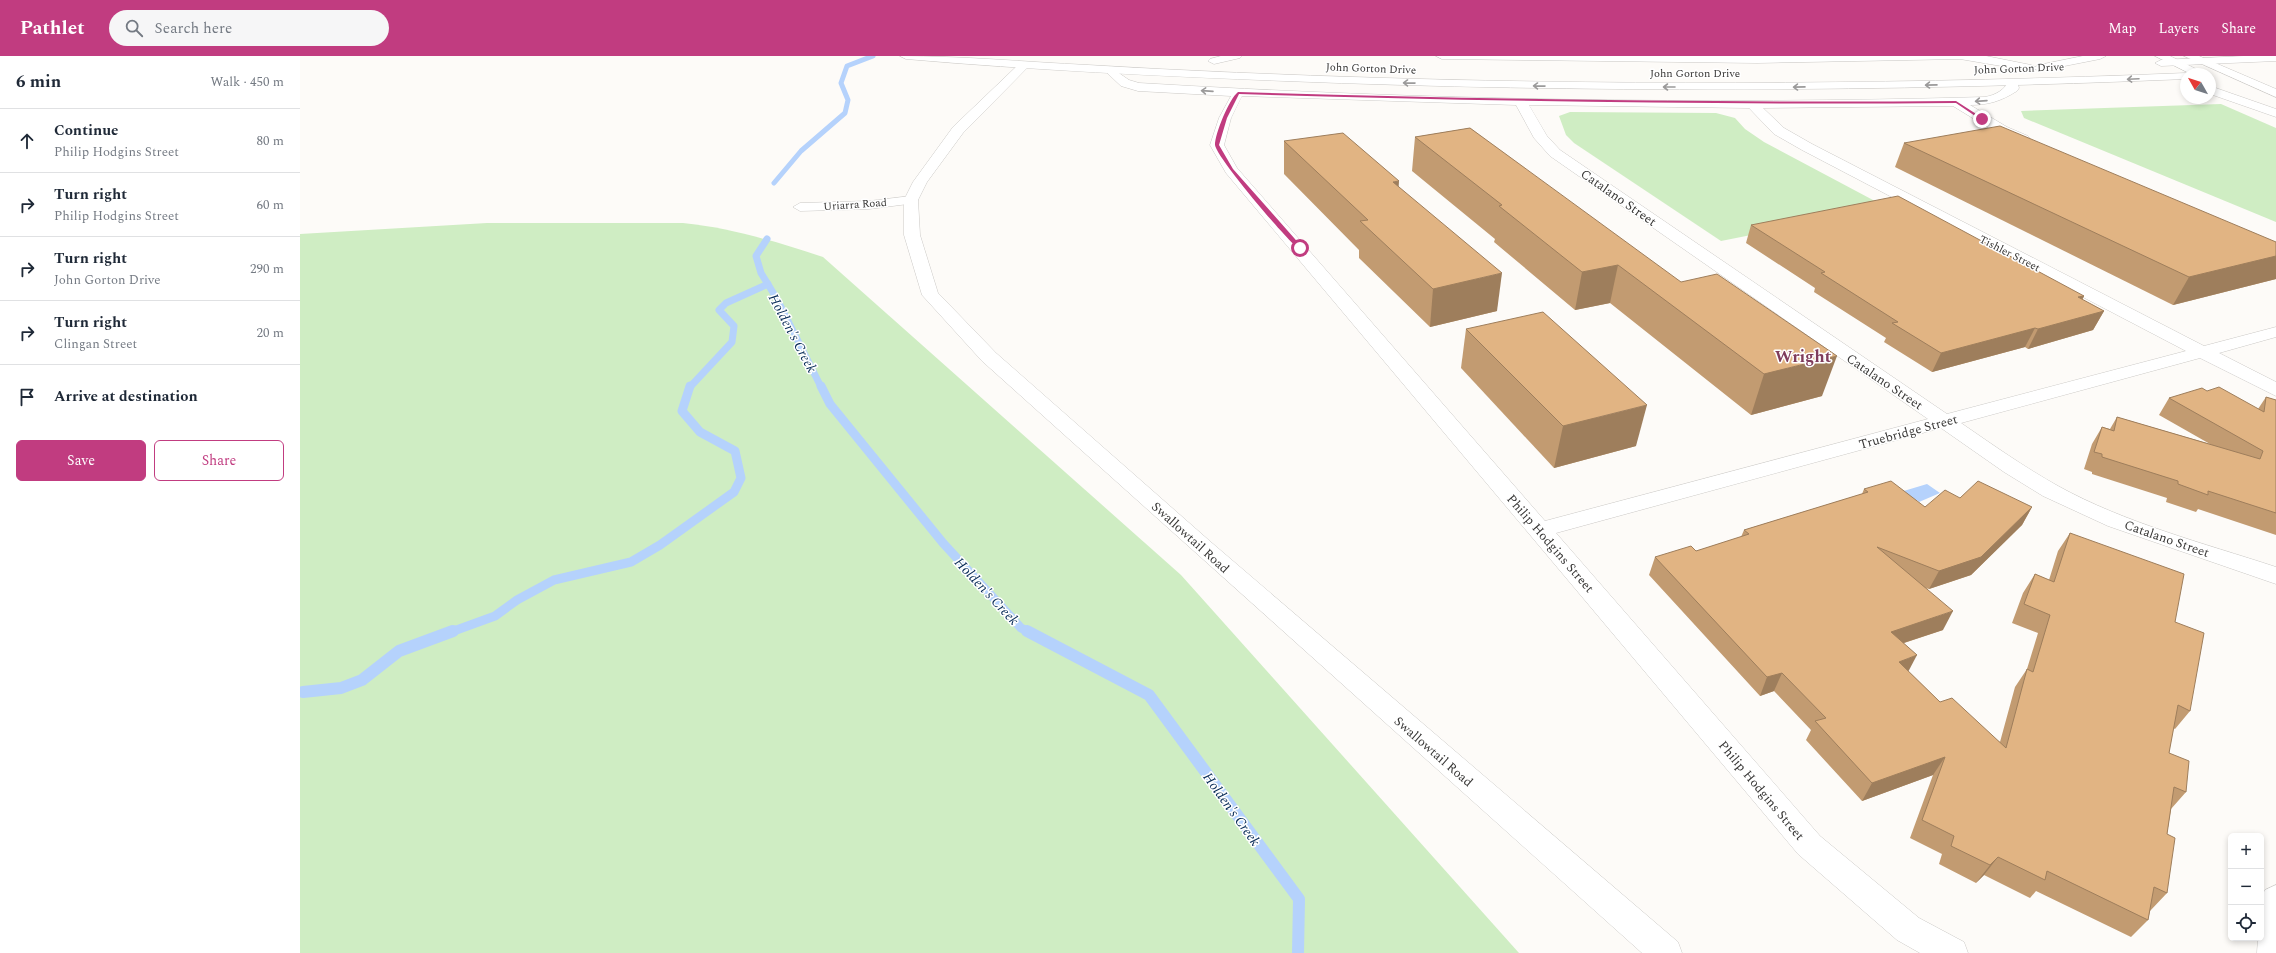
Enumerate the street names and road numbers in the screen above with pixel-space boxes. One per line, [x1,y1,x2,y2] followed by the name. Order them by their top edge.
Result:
[1326,58,1416,79] street label: John Gorton Drive
[1974,58,2064,79] street label: John Gorton Drive
[1650,65,1740,82] street label: John Gorton Drive
[1576,164,1661,232] street label: Catalano Street
[823,194,887,215] street label: Uriarra Road
[1976,231,2043,276] street label: Tishler Street
[1842,349,1927,415] street label: Catalano Street
[1857,409,1960,455] street label: Truebridge Street
[1502,490,1599,598] street label: Philip Hodgins Street
[1147,497,1234,578] street label: Swallowtail Road
[2121,515,2212,563] street label: Catalano Street
[1389,712,1477,792] street label: Swallowtail Road
[1713,736,1809,845] street label: Philip Hodgins Street

